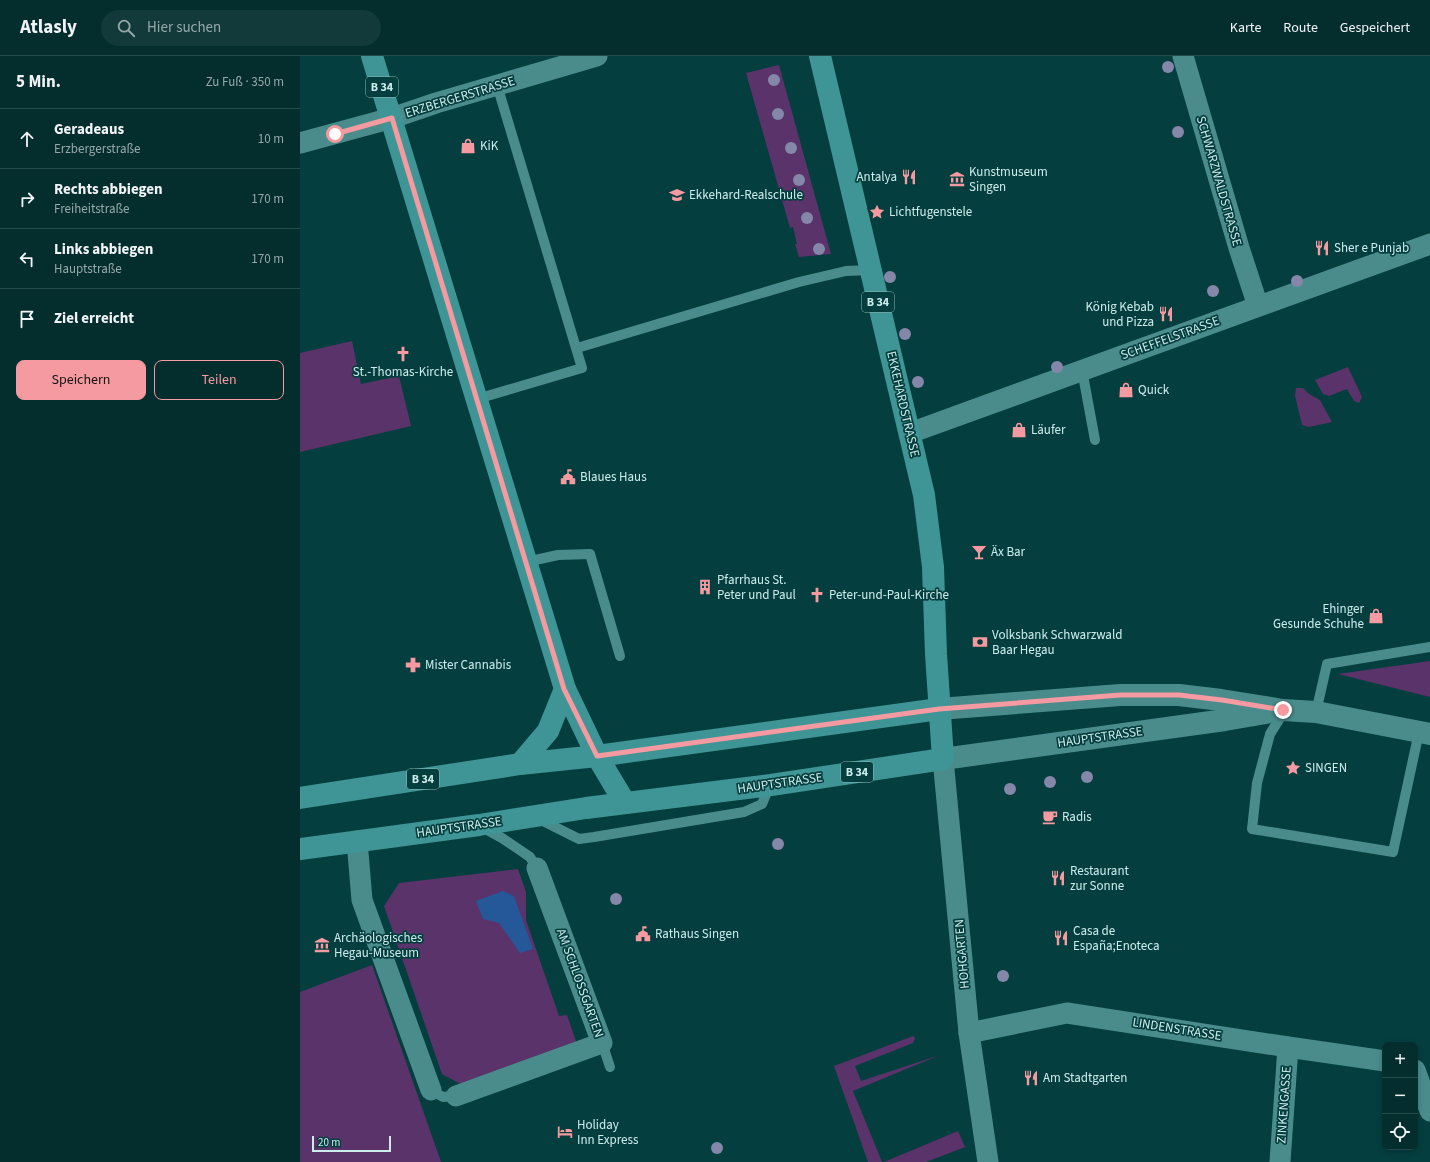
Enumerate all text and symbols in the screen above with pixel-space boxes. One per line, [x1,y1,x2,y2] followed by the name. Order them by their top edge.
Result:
[101,10,381,46] search box
[20,14,77,41] text: Atlasly
[115,17,137,39] icon: search
[147,17,221,38] text: Hier suchen
[1230,18,1261,38] text: Karte
[1283,18,1318,38] text: Route
[1340,18,1410,38] text: Gespeichert
[16,70,61,94] text: 5 Min.
[403,72,517,122] street label: ERZBERGERSTRASSE
[206,73,284,91] text: Zu Fuß · 350 m
[366,77,398,97] road number: B 34
[1192,114,1246,248] street label: SCHWARZWALDSTRASSE
[54,119,124,140] text: Geradeaus
[326,125,344,143] route start
[16,128,38,150] icon: ahead
[258,130,284,148] text: 10 m
[459,137,477,155] shop icon: KiK
[480,137,499,155] place label: KiK
[54,140,140,158] text: Erzbergerstraße
[969,163,1048,196] place label: Kunstmuseum Singen
[856,168,897,186] place label: Antalya
[900,168,918,186] restaurant icon: Antalya
[948,170,966,188] museum icon: Kunstmuseum Singen
[54,179,163,200] text: Rechts abbiegen
[668,186,686,204] school or university icon: Ekkehard-Realschule
[689,186,803,204] place label: Ekkehard-Realschule
[16,188,38,210] icon: right
[251,190,284,208] text: 170 m
[54,200,129,218] text: Freiheitstraße
[868,203,886,221] place icon: Lichtfugenstele
[889,203,972,221] place label: Lichtfugenstele
[54,239,153,260] text: Links abbiegen
[1313,239,1331,257] restaurant icon: Sher e Punjab
[1334,239,1409,257] place label: Sher e Punjab
[16,248,38,270] icon: left
[251,250,284,268] text: 170 m
[54,260,122,278] text: Hauptstraße
[862,292,894,312] road number: B 34
[1085,298,1154,331] place label: König Kebab und Pizza
[1157,305,1175,323] restaurant icon: König Kebab und Pizza
[16,308,38,330] icon: arrive
[54,308,134,329] text: Ziel erreicht
[1118,312,1222,364] street label: SCHEFFELSTRASSE
[394,345,412,363] church icon: St.-Thomas-Kirche
[882,349,924,459] street label: EKKEHARDSTRASSE
[16,360,146,400] button: Speichern
[154,360,284,400] button: Teilen
[353,363,453,381] place label: St.-Thomas-Kirche
[1117,381,1135,399] shop icon: Quick
[1138,381,1170,399] place label: Quick
[1010,421,1028,439] shop icon: Läufer
[1031,421,1066,439] place label: Läufer
[559,468,577,486] public building icon: Blaues Haus
[580,468,647,486] place label: Blaues Haus
[970,543,988,561] bar icon: Äx Bar
[991,543,1026,561] place label: Äx Bar
[717,571,796,604] place label: Pfarrhaus St. Peter und Paul
[696,578,714,596] building icon: Pfarrhaus St. Peter und Paul
[808,586,826,604] church icon: Peter-und-Paul-Kirche
[829,586,949,604] place label: Peter-und-Paul-Kirche
[1273,600,1364,633] place label: Ehinger Gesunde Schuhe
[1367,607,1385,625] shop icon: Ehinger Gesunde Schuhe
[992,626,1122,659] place label: Volksbank Schwarzwald Baar Hegau
[971,633,989,651] bank icon: Volksbank Schwarzwald Baar Hegau
[404,656,422,674] pharmacy icon: Mister Cannabis
[425,656,512,674] place label: Mister Cannabis
[1274,701,1292,719] route end
[1056,722,1144,752] street label: HAUPTSTRASSE
[1284,759,1302,777] place icon: SINGEN
[1305,759,1347,777] place label: SINGEN
[841,762,873,782] road number: B 34
[736,768,824,798] street label: HAUPTSTRASSE
[407,769,439,789] road number: B 34
[1041,808,1059,826] cafe icon: Radis
[1062,808,1092,826] place label: Radis
[415,812,503,842] street label: HAUPTSTRASSE
[1070,862,1130,895] place label: Restaurant zur Sonne
[1049,869,1067,887] restaurant icon: Restaurant zur Sonne
[950,918,974,990] street label: HOHGARTEN
[1073,922,1160,955] place label: Casa de España;Enoteca
[634,925,652,943] public building icon: Rathaus Singen
[655,925,739,943] place label: Rathaus Singen
[552,926,608,1040] street label: AM SCHLOSSGARTEN
[334,929,423,962] place label: Archäologisches Hegau-Museum
[1052,929,1070,947] restaurant icon: Casa de España;Enoteca
[313,936,331,954] museum icon: Archäologisches Hegau-Museum
[1131,1013,1223,1045] street label: LINDENSTRASSE
[1382,1042,1418,1150] map controls
[1382,1042,1418,1078] button: +
[1272,1066,1296,1144] street label: ZINKENGASSE
[1022,1069,1040,1087] restaurant icon: Am Stadtgarten
[1043,1069,1127,1087] place label: Am Stadtgarten
[1382,1078,1418,1114] button: −
[1382,1114,1418,1150] button: locate
[577,1116,639,1149] place label: Holiday Inn Express
[556,1123,574,1141] hotel icon: Holiday Inn Express
[312,1134,391,1153] scale bar
[318,1135,340,1150] text: 20 m

